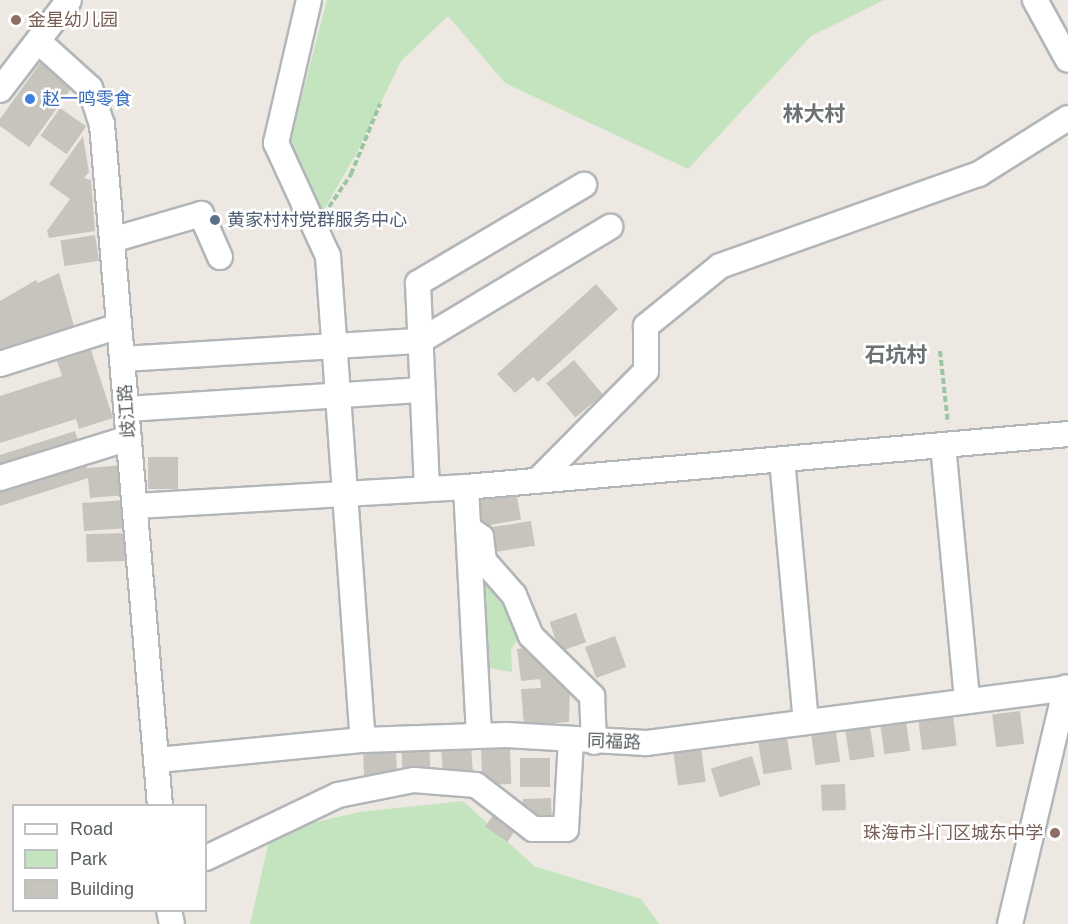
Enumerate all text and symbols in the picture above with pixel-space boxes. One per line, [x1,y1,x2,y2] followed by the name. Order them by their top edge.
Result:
[28,9,118,31] place label: 金星幼儿园
[9,13,23,27] marker: 金星幼儿园
[42,88,132,110] place label: 赵一鸣零食
[23,92,37,106] marker: 赵一鸣零食
[783,101,845,127] district label: 林大村
[227,209,407,231] place label: 黄家村村党群服务中心
[208,213,222,227] marker: 黄家村村党群服务中心
[865,342,927,368] district label: 石坑村
[114,383,140,439] street label: 歧江路
[587,730,641,754] street label: 同福路
[12,804,207,912] legend
[70,819,113,839] text: Road
[863,822,1043,844] place label: 珠海市斗门区城东中学
[1048,826,1062,840] marker: 珠海市斗门区城东中学
[70,849,107,869] text: Park
[70,879,134,899] text: Building

